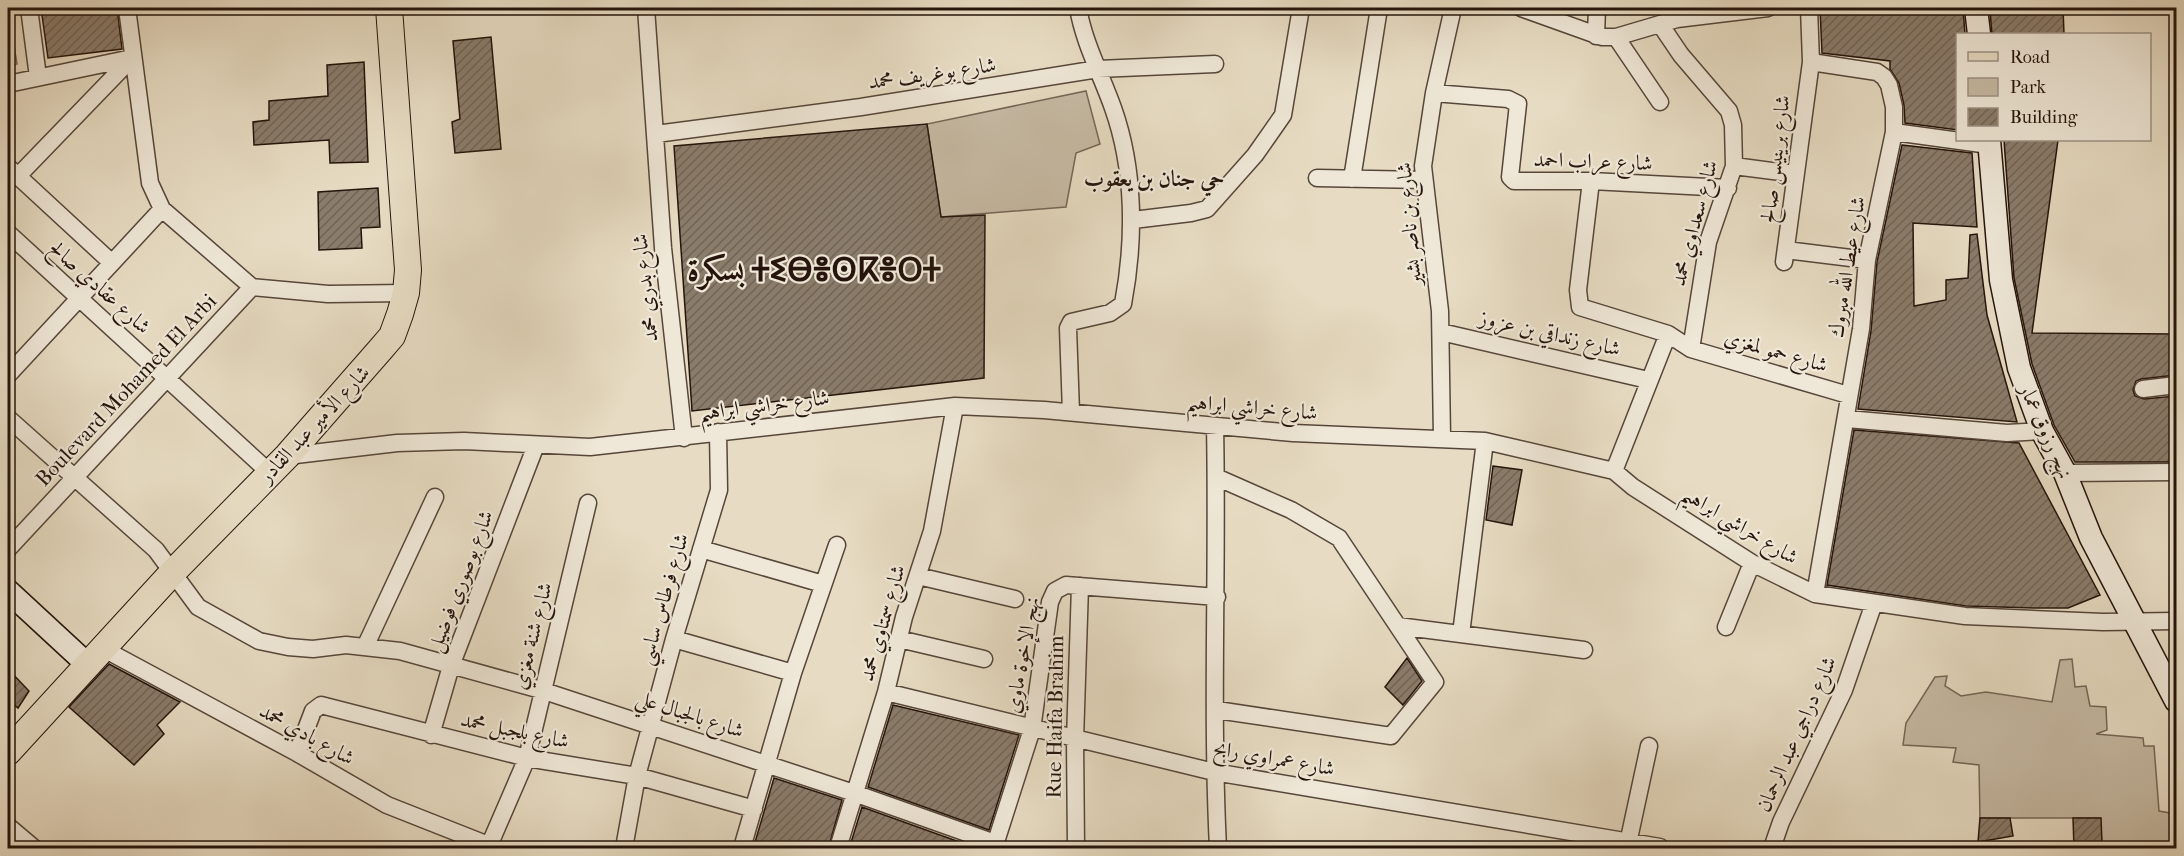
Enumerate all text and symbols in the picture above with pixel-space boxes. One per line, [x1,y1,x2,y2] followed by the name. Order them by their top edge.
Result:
[1956,33,2151,141] legend
[2010,47,2050,68] text: Road
[867,52,998,100] street label: شارع بوغريف محمد
[2010,77,2047,98] text: Park
[1755,94,1801,225] street label: شارع برينيس صالح
[2010,107,2078,128] text: Building
[1533,147,1653,181] street label: شارع عراب احمد
[1666,158,1728,290] street label: شارع سعداوي محمد
[1392,161,1432,289] street label: شارع بن ناصر بشير
[1084,166,1224,197] district label: حي جنان بن يعقوب
[1819,194,1876,340] street label: شارع عيط الله مبروك
[627,232,669,343] street label: شارع بدري محمد
[40,235,156,343] street label: شارع عقادي صالح
[687,251,941,291] district label: بسكرة ⵜⵉⴱⴻⵙⴽⴻⵔⵜ
[31,289,221,491] street label: Boulevard Mohamed El Arbi
[1474,305,1623,367] street label: شارع زنداقي بن عزوز
[1720,325,1830,383] street label: شارع حمو لمغزي
[250,358,379,493] street label: شارع الأمير عبد القادر
[2007,378,2078,485] street label: نهج رزوق عمار
[697,385,832,434] street label: شارع خراشي ابراهيم
[1185,389,1318,434] street label: شارع خراشي ابراهيم
[1673,481,1802,577] street label: شارع خراشي ابراهيم
[422,507,504,657] street label: شارع بوصوري فوضيل
[633,530,701,670] street label: شارع فرطاس ساسي
[854,562,916,686] street label: شارع سمتاوي محمد
[507,580,563,694] street label: شارع شنة مغزي
[1000,595,1051,716] street label: نهج الإخوة ماوي
[1042,635,1068,799] street label: Rue Haifa Brahim
[1751,653,1847,818] street label: شارع دراجي عبد الرحمان
[630,685,747,750] street label: شارع بالجبال علي
[252,698,359,775] street label: شارع بادي محمد
[457,707,571,759] street label: شارع بلجبل محمد
[1210,736,1337,786] street label: شارع عمراوي رابح

